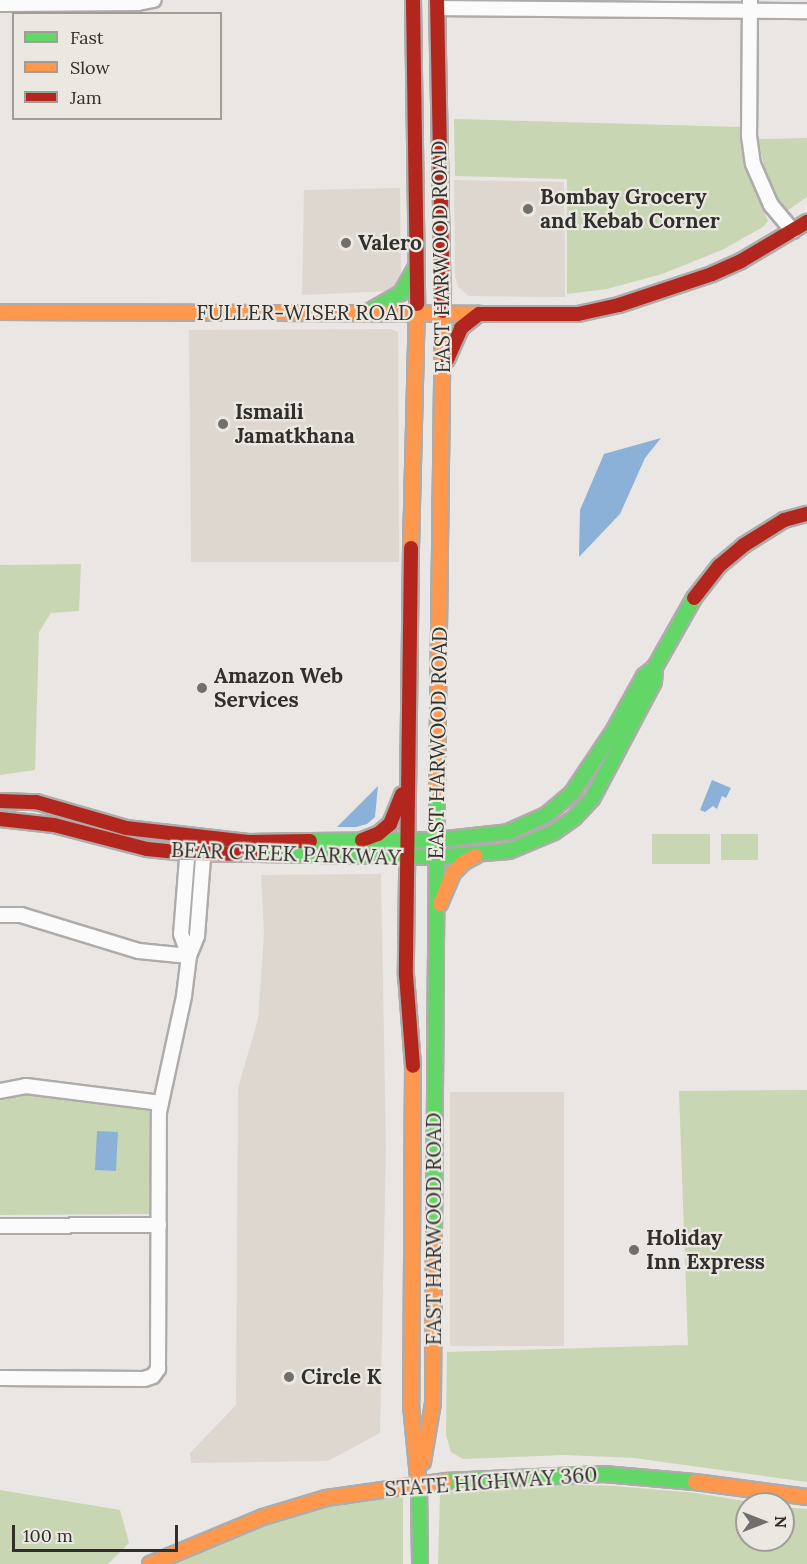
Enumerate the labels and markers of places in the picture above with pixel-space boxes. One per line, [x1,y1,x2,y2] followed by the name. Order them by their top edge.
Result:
[540,184,720,234] place label: Bombay Grocery and Kebab Corner
[521,202,535,216] marker: Bombay Grocery and Kebab Corner
[358,230,422,256] place label: Valero
[339,236,353,250] marker: Valero
[235,399,355,449] place label: Ismaili Jamatkhana
[216,417,230,431] marker: Ismaili Jamatkhana
[214,663,343,713] place label: Amazon Web Services
[195,681,209,695] marker: Amazon Web Services
[646,1225,765,1275] place label: Holiday Inn Express
[627,1243,641,1257] marker: Holiday Inn Express
[301,1364,381,1390] place label: Circle K
[282,1370,296,1384] marker: Circle K

